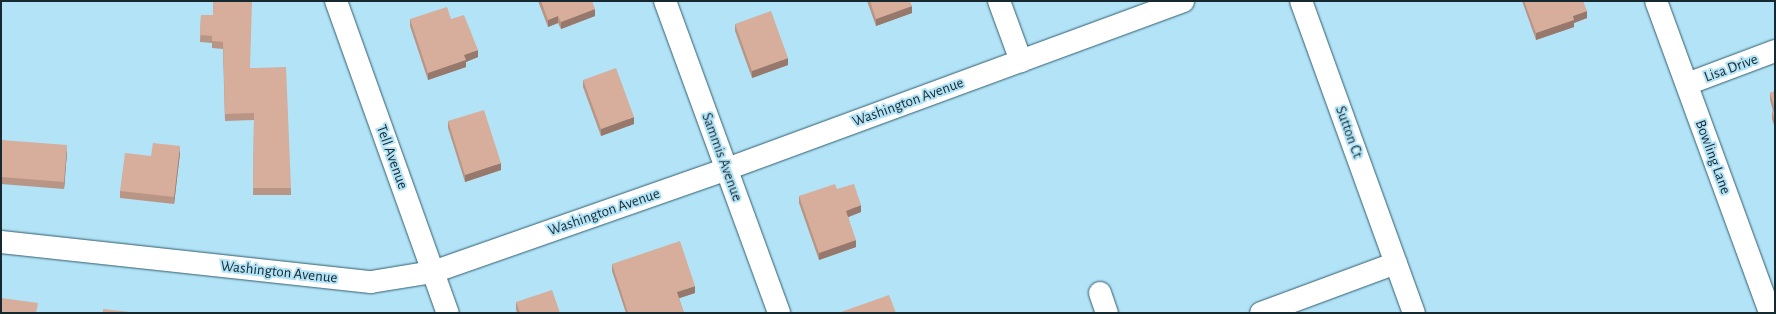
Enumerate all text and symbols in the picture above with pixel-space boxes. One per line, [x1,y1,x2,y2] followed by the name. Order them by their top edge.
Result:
[1702,50,1760,86] street label: Lisa Drive
[850,73,966,131] street label: Washington Avenue
[1331,104,1367,160] street label: Sutton Ct
[698,110,746,204] street label: Sammis Avenue
[1691,117,1735,197] street label: Bowling Lane
[372,122,412,192] street label: Tell Avenue
[546,184,662,240] street label: Washington Avenue
[220,257,338,287] street label: Washington Avenue

